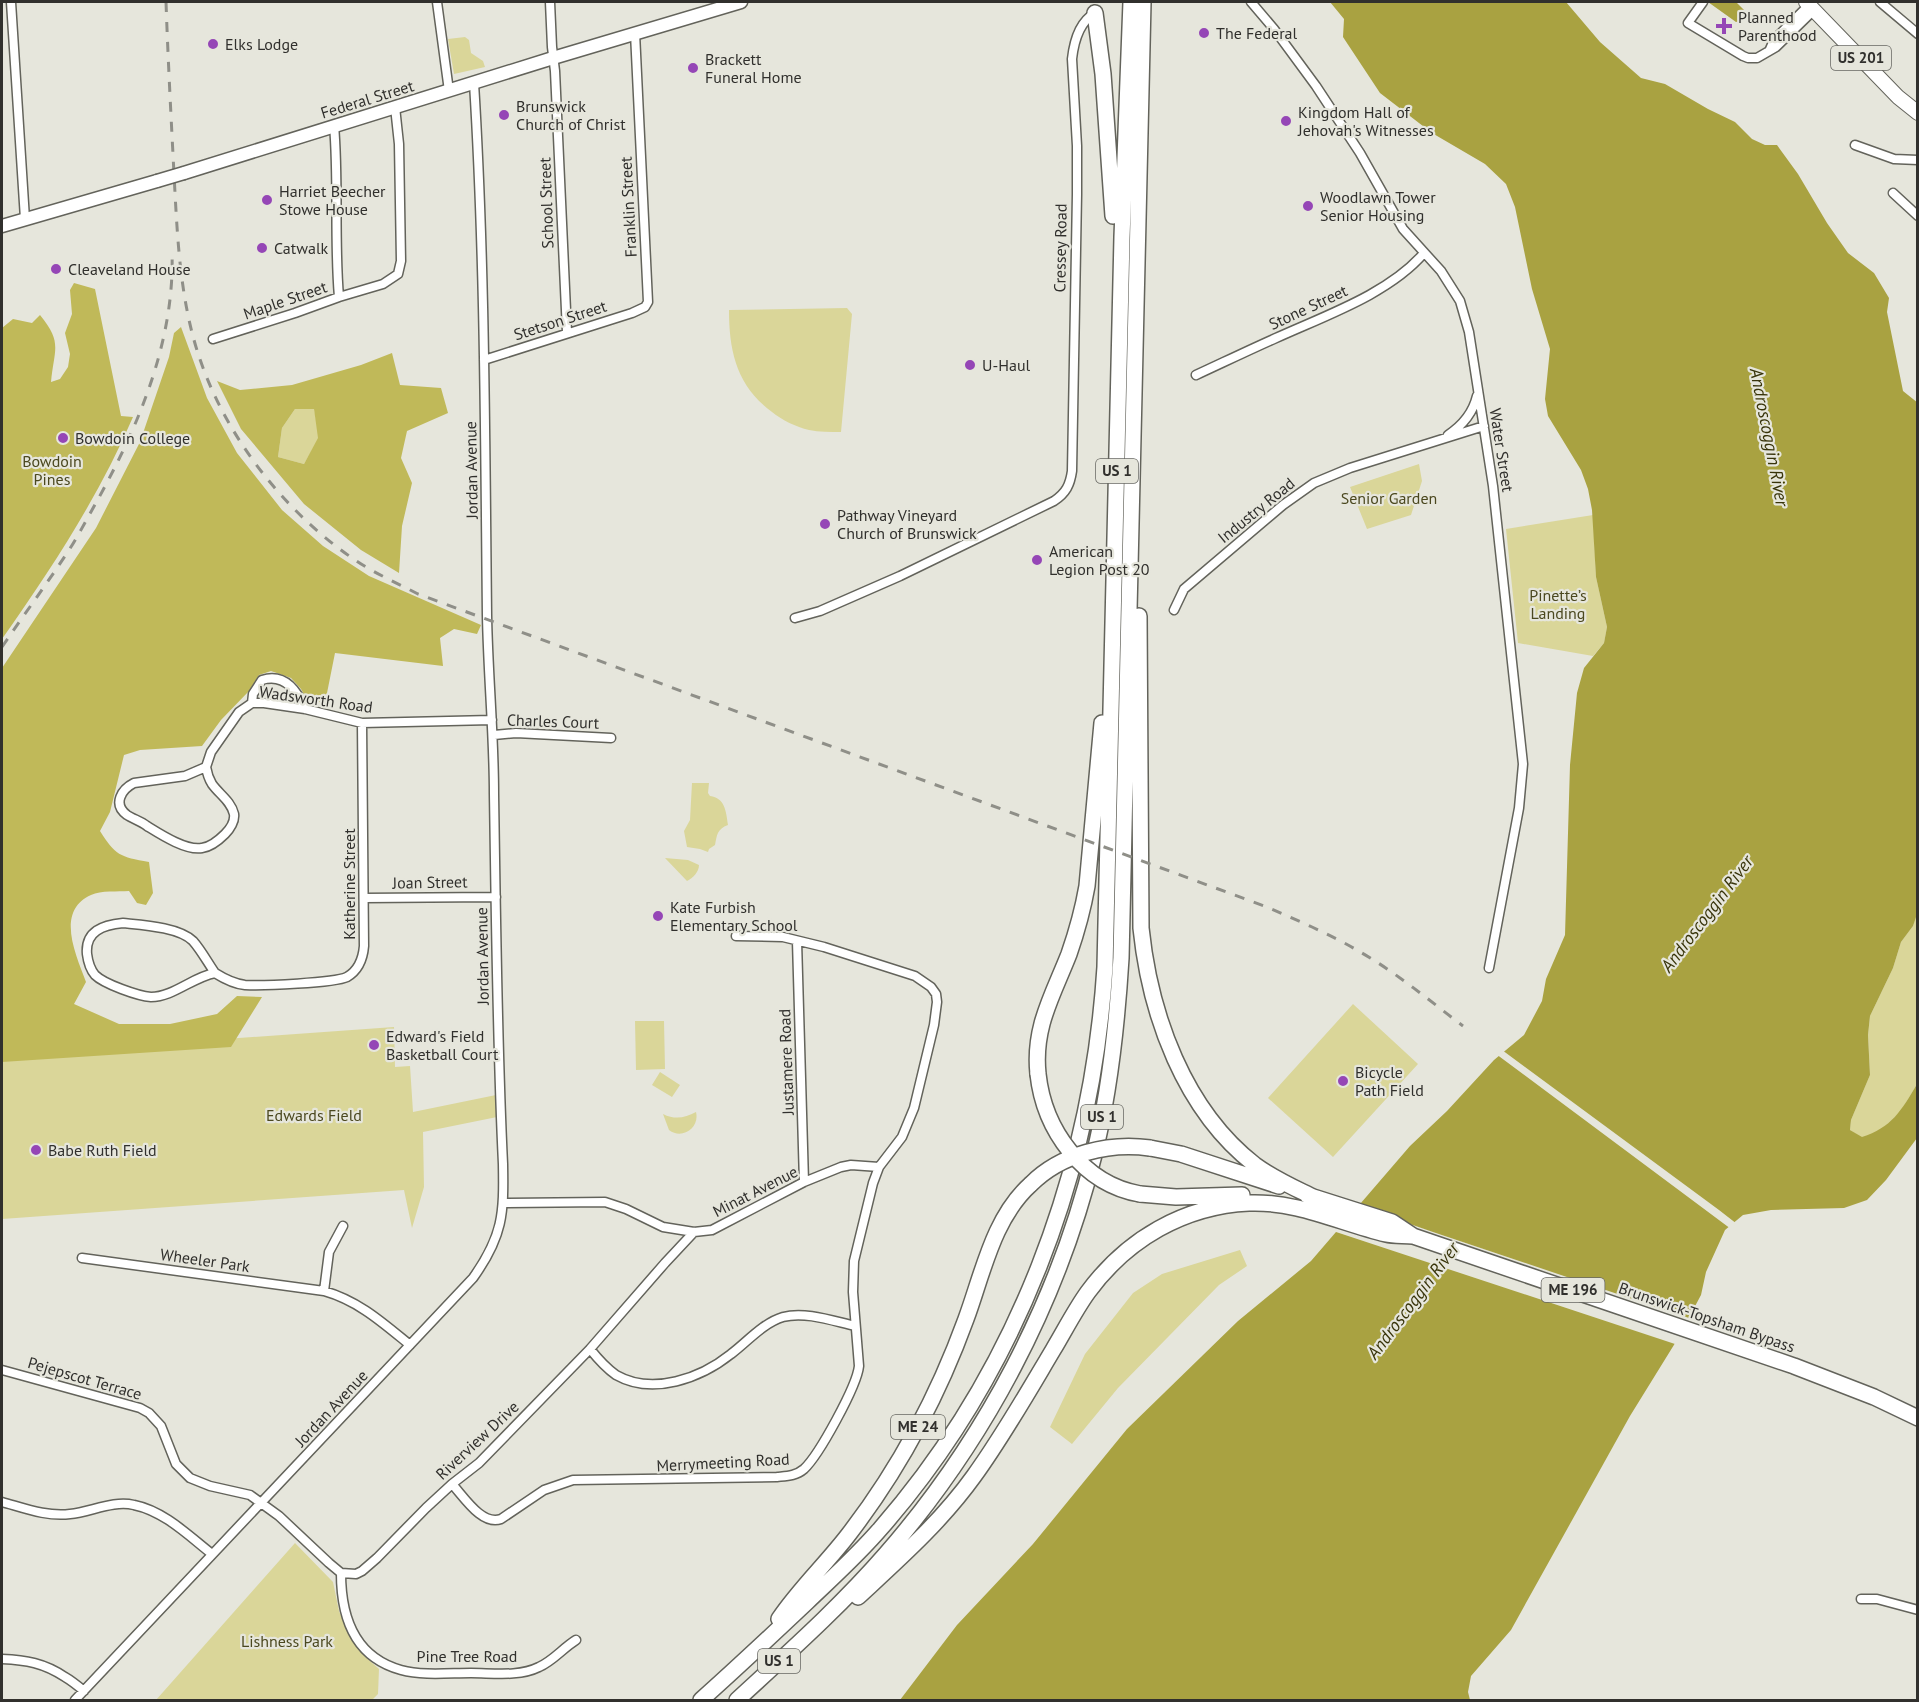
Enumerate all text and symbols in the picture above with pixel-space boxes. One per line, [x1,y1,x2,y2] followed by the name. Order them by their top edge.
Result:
[1738,7,1817,45] place label: Planned Parenthood
[1715,17,1733,35] marker: Planned Parenthood
[1216,23,1298,43] place label: The Federal
[1197,26,1211,40] marker: The Federal
[225,34,298,54] place label: Elks Lodge
[206,37,220,51] marker: Elks Lodge
[1831,46,1891,70] road number: US 201
[705,49,802,87] place label: Brackett Funeral Home
[686,61,700,75] marker: Brackett Funeral Home
[318,75,417,123] street label: Federal Street
[516,96,626,134] place label: Brunswick Church of Christ
[1297,102,1434,140] place label: Kingdom Hall of Jehovah's Witnesses
[497,108,511,122] marker: Brunswick Church of Christ
[1279,114,1293,128] marker: Kingdom Hall of Jehovah's Witnesses
[534,156,558,249] street label: School Street
[615,156,641,258] street label: Franklin Street
[279,181,386,219] place label: Harriet Beecher Stowe House
[1320,187,1436,225] place label: Woodlawn Tower Senior Housing
[260,193,274,207] marker: Harriet Beecher Stowe House
[1301,199,1315,213] marker: Woodlawn Tower Senior Housing
[1049,203,1071,293] street label: Cressey Road
[274,238,329,258] place label: Catwalk
[255,241,269,255] marker: Catwalk
[68,259,191,279] place label: Cleaveland House
[49,262,63,276] marker: Cleaveland House
[241,276,330,324] street label: Maple Street
[1266,280,1351,334] street label: Stone Street
[511,295,610,344] street label: Stetson Street
[982,355,1031,375] place label: U-Haul
[963,358,977,372] marker: U-Haul
[1745,365,1794,509] water label: Androscoggin River
[1486,407,1519,494] street label: Water Street
[460,421,482,520] street label: Jordan Avenue
[75,428,190,448] place label: Bowdoin College
[56,431,70,445] marker: Bowdoin College
[22,451,82,489] park label: Bowdoin Pines
[1096,459,1138,483] road number: US 1
[1213,473,1299,547] street label: Industry Road
[1341,488,1437,508] park label: Senior Garden
[837,505,977,543] place label: Pathway Vineyard Church of Brunswick
[818,517,832,531] marker: Pathway Vineyard Church of Brunswick
[1049,541,1150,579] place label: American Legion Post 20
[1030,553,1044,567] marker: American Legion Post 20
[1529,585,1587,623] park label: Pinette’s Landing
[258,681,374,717] street label: Wadsworth Road
[507,709,600,733] street label: Charles Court
[339,828,359,940] street label: Katherine Street
[1655,850,1759,977] water label: Androscoggin River
[391,871,468,893] street label: Joan Street
[670,897,798,935] place label: Kate Furbish Elementary School
[471,907,493,1006] street label: Jordan Avenue
[651,909,665,923] marker: Kate Furbish Elementary School
[774,1009,798,1116] street label: Justamere Road
[386,1026,499,1064] place label: Edward's Field Basketball Court
[367,1038,381,1052] marker: Edward's Field Basketball Court
[1355,1062,1424,1100] place label: Bicycle Path Field
[1336,1074,1350,1088] marker: Bicycle Path Field
[266,1105,362,1125] park label: Edwards Field
[1081,1105,1123,1129] road number: US 1
[48,1140,157,1160] place label: Babe Ruth Field
[29,1143,43,1157] marker: Babe Ruth Field
[709,1161,801,1221] street label: Minat Avenue
[1361,1237,1465,1364] water label: Androscoggin River
[159,1244,251,1276] street label: Wheeler Park
[1616,1277,1798,1357] street label: Brunswick-Topsham Bypass
[1542,1278,1604,1302] road number: ME 196
[26,1352,144,1404] street label: Pejepscot Terrace
[290,1365,372,1451] street label: Jordan Avenue
[431,1396,523,1484] street label: Riverview Drive
[891,1415,945,1439] road number: ME 24
[656,1449,790,1475] street label: Merrymeeting Road
[241,1631,333,1651] park label: Lishness Park
[417,1646,517,1666] street label: Pine Tree Road
[758,1649,800,1673] road number: US 1

